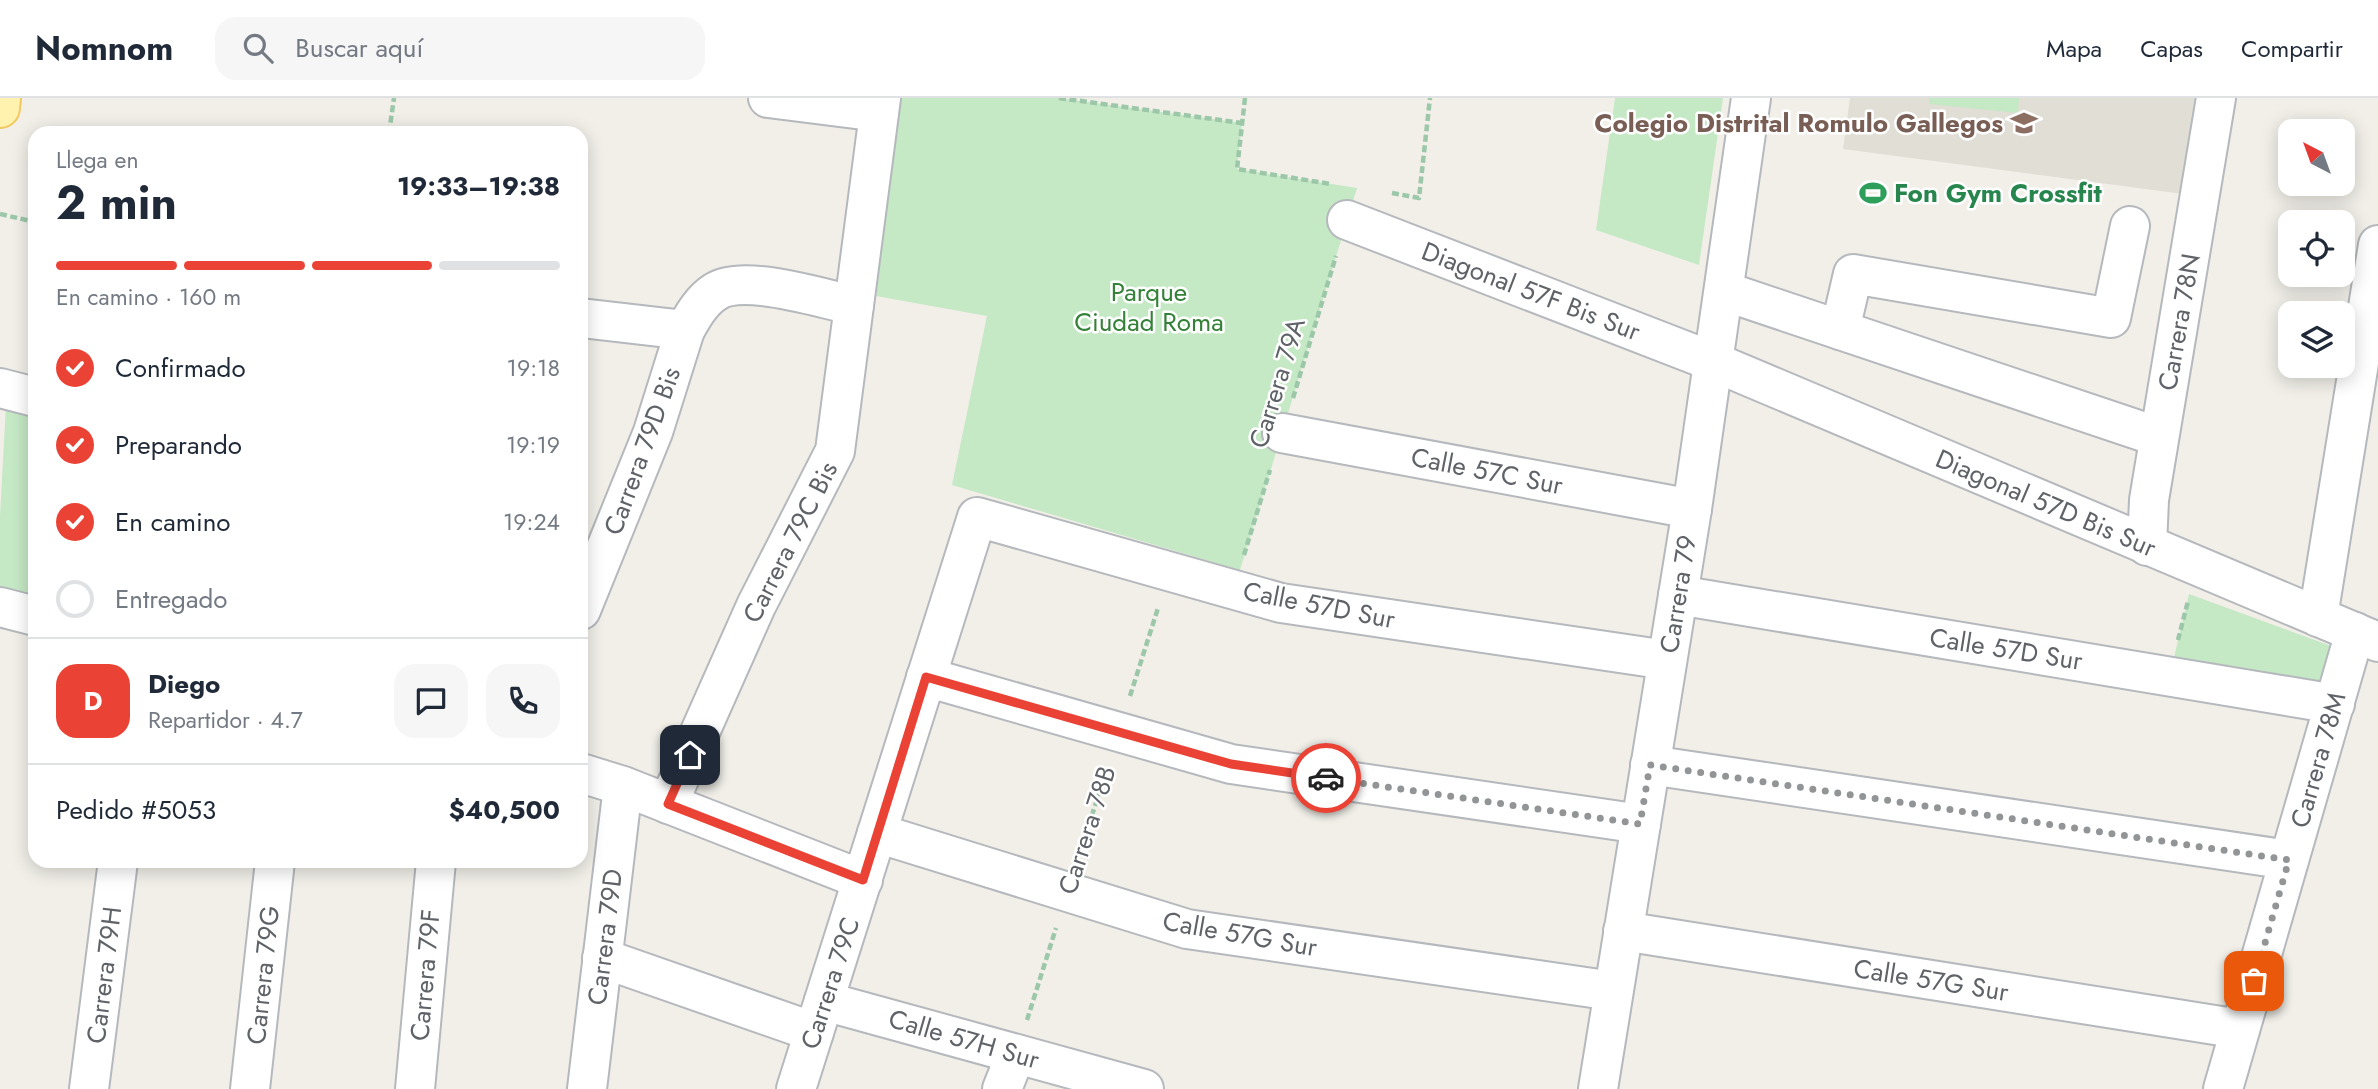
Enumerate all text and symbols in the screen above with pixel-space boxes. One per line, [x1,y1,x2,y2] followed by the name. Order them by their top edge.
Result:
[215,17,705,80] search box
[35,25,173,72] text: Nomnom
[239,29,277,67] icon: search
[295,29,423,67] text: Buscar aquí
[2046,31,2102,66] text: Mapa
[2140,31,2203,66] text: Capas
[2241,31,2343,66] text: Compartir
[1594,104,2003,142] place label: Colegio Distrital Romulo Gallegos
[2009,108,2039,138] school or university icon: Colegio Distrital Romulo Gallegos
[2278,119,2356,196] north arrow
[2278,119,2355,378] map controls
[56,143,138,177] text: Llega en
[397,167,560,205] text: 19:33–19:38
[56,170,177,236] text: 2 min
[1894,174,2103,212] place label: Fon Gym Crossfit
[1858,178,1888,208] sports icon: Fon Gym Crossfit
[2278,210,2355,287] button: locate
[1416,232,1646,350] street label: Diagonal 57F Bis Sur
[2148,251,2210,393] street label: Carrera 78N
[1074,273,1224,341] park label: Parque Ciudad Roma
[56,280,241,314] text: En camino · 160 m
[2278,301,2355,378] button: layers
[1239,312,1315,453] street label: Carrera 79A
[56,349,94,387] icon: check
[115,349,246,387] text: Confirmado
[507,351,560,385] text: 19:18
[594,362,690,540] street label: Carrera 79D Bis
[56,426,94,464] icon: check
[115,426,242,464] text: Preparando
[506,428,560,462] text: 19:19
[1408,438,1566,504] street label: Calle 57C Sur
[1930,439,2162,567] street label: Diagonal 57D Bis Sur
[733,455,847,629] street label: Carrera 79C Bis
[56,503,94,541] icon: check
[115,503,231,541] text: En camino
[503,505,560,539] text: 19:24
[1650,532,1706,656] street label: Carrera 79
[1240,572,1398,638] street label: Calle 57D Sur
[115,580,227,618] text: Entregado
[1927,618,2085,680] street label: Calle 57D Sur
[394,664,468,738] button: chat
[486,664,560,738] button: phone
[148,665,220,703] text: Diego
[83,682,103,720] text: D
[2281,688,2355,832] street label: Carrera 78M
[148,703,303,737] text: Repartidor · 4.7
[660,725,720,785] pin
[671,736,709,774] icon: home
[1291,743,1361,813] courier
[1307,759,1345,797] icon: car
[1048,761,1126,899] street label: Carrera 78B
[56,791,216,829] text: Pedido #5053
[449,791,560,829] text: $40,500
[578,867,632,1007] street label: Carrera 79D
[1160,902,1320,966] street label: Calle 57G Sur
[77,904,131,1046] street label: Carrera 79H
[237,904,289,1046] street label: Carrera 79G
[400,908,450,1042] street label: Carrera 79F
[791,912,869,1054] street label: Carrera 79C
[1851,949,2011,1011] street label: Calle 57G Sur
[2224,951,2284,1011] pin
[2235,962,2273,1000] icon: bag
[884,999,1044,1079] street label: Calle 57H Sur

